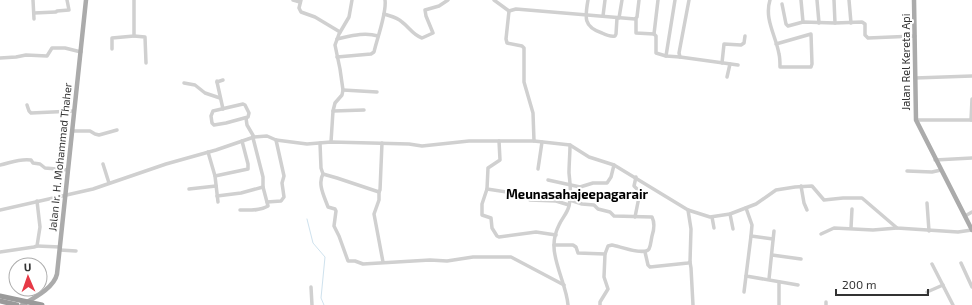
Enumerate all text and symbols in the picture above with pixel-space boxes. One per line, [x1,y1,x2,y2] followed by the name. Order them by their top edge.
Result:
[899,14,912,110] street label: Jalan Rel Kereta Api
[45,81,74,232] street label: Jalan Ir. H. Mohammad Thaher
[506,186,649,202] district label: Meunasahajeepagarair
[8,257,48,297] north arrow
[24,260,32,273] text: U
[836,271,928,297] scale bar
[842,277,876,291] text: 200 m

